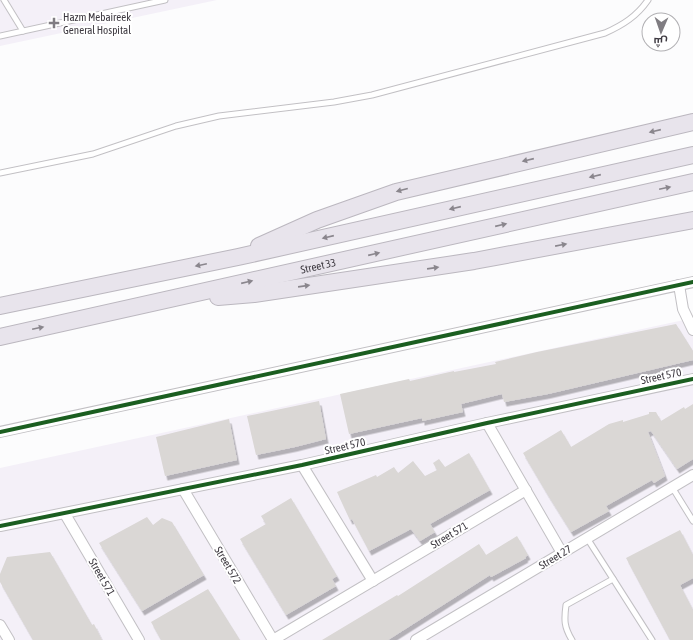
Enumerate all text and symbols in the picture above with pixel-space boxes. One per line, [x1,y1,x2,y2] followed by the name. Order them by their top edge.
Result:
[63,11,131,36] place label: Hazm Mebaireek General Hospital
[641,12,681,52] north arrow
[48,17,60,29] marker: Hazm Mebaireek General Hospital
[653,35,668,48] text: ش
[649,128,661,134] one-way arrow
[522,158,535,164] one-way arrow
[589,174,601,180] one-way arrow
[659,185,671,191] one-way arrow
[396,188,408,194] one-way arrow
[449,206,461,212] one-way arrow
[495,222,507,228] one-way arrow
[322,234,334,240] one-way arrow
[555,242,567,248] one-way arrow
[368,250,380,256] one-way arrow
[299,256,337,276] street label: Street 33
[195,262,207,268] one-way arrow
[427,265,439,271] one-way arrow
[241,279,253,285] one-way arrow
[298,283,310,289] one-way arrow
[32,325,44,331] one-way arrow
[640,366,682,386] street label: Street 570
[324,436,366,456] street label: Street 570
[428,519,470,551] street label: Street 571
[536,543,574,571] street label: Street 27
[212,544,244,586] street label: Street 572
[87,556,117,598] street label: Street 571

